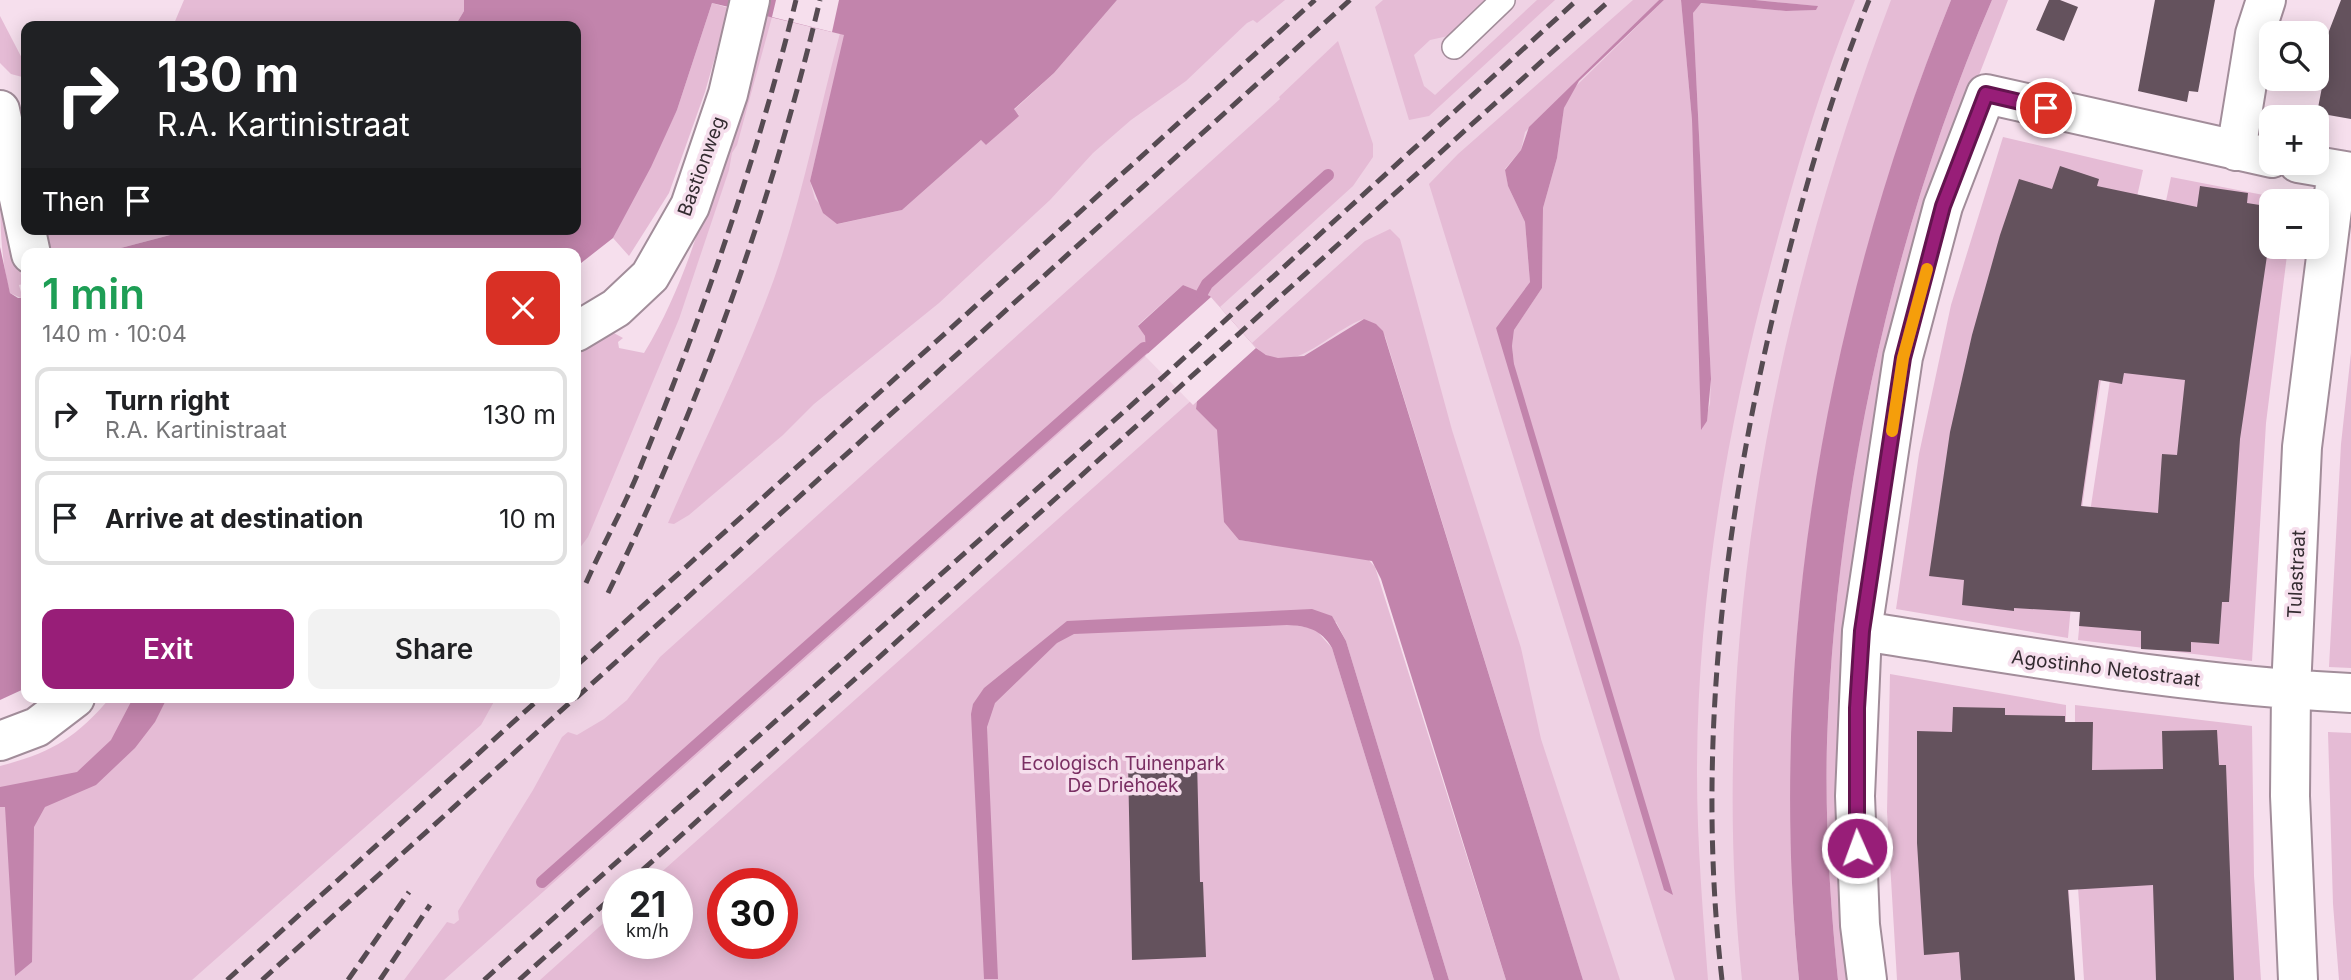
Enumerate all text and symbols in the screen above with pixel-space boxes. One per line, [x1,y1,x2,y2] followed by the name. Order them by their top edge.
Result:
[2259,21,2329,259] map controls
[2259,21,2329,91] button: search
[157,45,299,104] text: 130 m
[42,49,133,140] icon: right
[2016,78,2076,138] pin
[2027,89,2065,127] icon: arrive
[157,105,410,144] text: R.A. Kartinistraat
[2259,105,2329,175] button: +
[673,113,730,219] street label: Bastionweg
[119,182,157,220] icon: arrive
[42,186,105,217] text: Then
[2259,189,2329,259] button: −
[42,268,145,319] text: 1 min
[486,271,560,345] button: close
[42,320,187,348] text: 140 m · 10:04
[105,385,230,416] text: Turn right
[46,395,84,433] icon: right
[483,399,556,430] text: 130 m
[105,416,287,444] text: R.A. Kartinistraat
[46,499,84,537] icon: arrive
[105,503,364,534] text: Arrive at destination
[499,503,556,534] text: 10 m
[2283,529,2310,619] street label: Tulastraat
[42,609,294,689] button: Exit
[308,609,560,689] button: Share
[2010,646,2202,691] street label: Agostinho Netostraat
[1021,752,1226,797] park label: Ecologisch Tuinenpark De Driehoek
[1820,811,1894,885] position arrow
[707,868,798,959] speed limit sign: 30
[629,883,666,925] text: 21
[626,920,669,941] text: km/h

